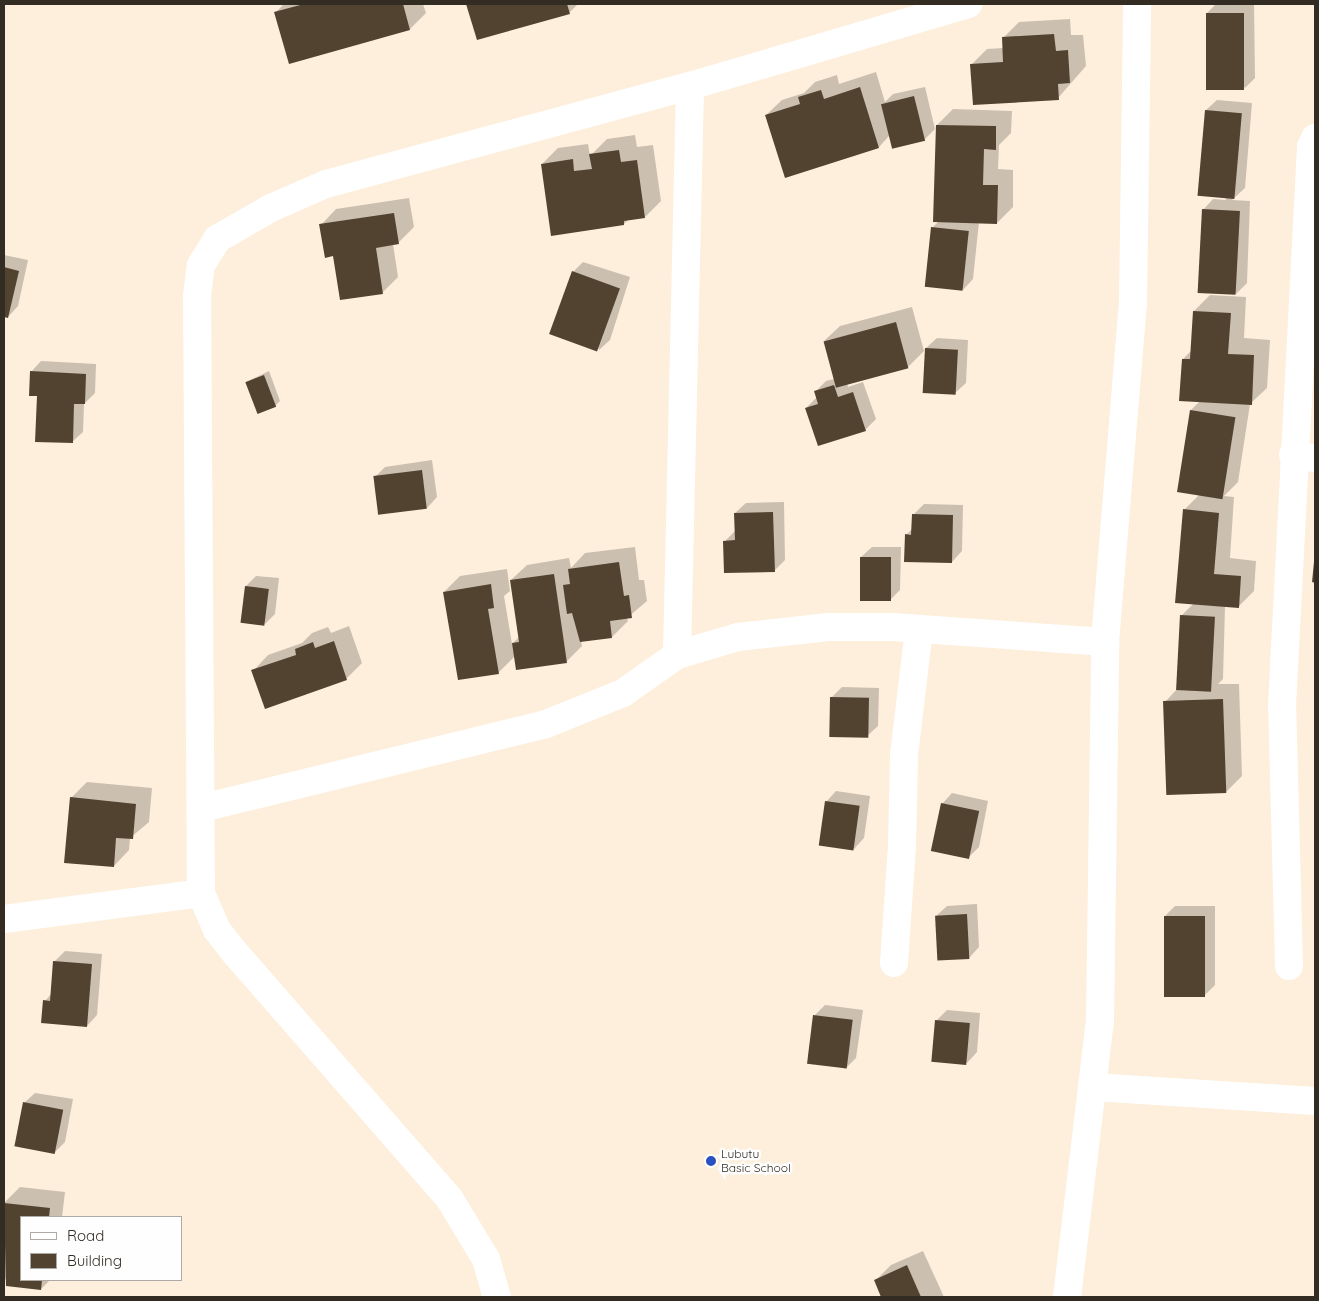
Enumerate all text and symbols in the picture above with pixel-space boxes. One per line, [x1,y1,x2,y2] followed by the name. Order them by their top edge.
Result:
[721,1147,791,1175] place label: Lubutu Basic School
[705,1155,717,1167] marker: Lubutu Basic School
[20,1216,182,1281] legend
[67,1226,104,1245] text: Road
[67,1251,122,1270] text: Building

